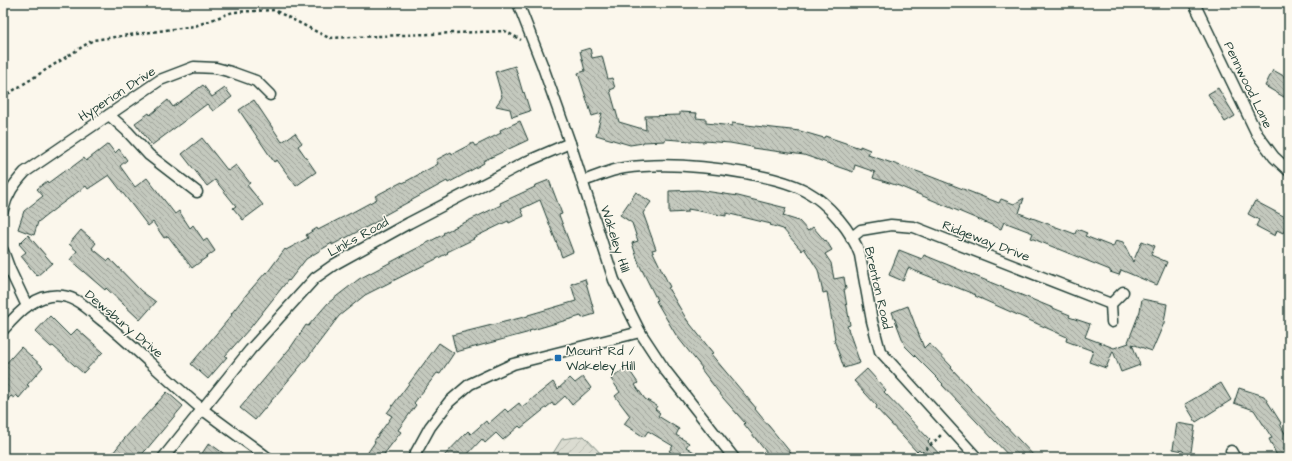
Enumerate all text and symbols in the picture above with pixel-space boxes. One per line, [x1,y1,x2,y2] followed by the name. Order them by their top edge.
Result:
[1219,39,1277,131] street label: Pennwood Lane
[75,62,160,127] street label: Hyperion Drive
[595,203,634,275] street label: Wakeley Hill
[324,213,392,261] street label: Links Road
[939,216,1032,267] street label: Ridgeway Drive
[860,245,896,331] street label: Brenton Road
[80,286,167,363] street label: Dewsbury Drive
[566,342,635,376] place label: Mount Rd / Wakeley Hill
[553,353,563,363] marker: Mount Rd / Wakeley Hill

